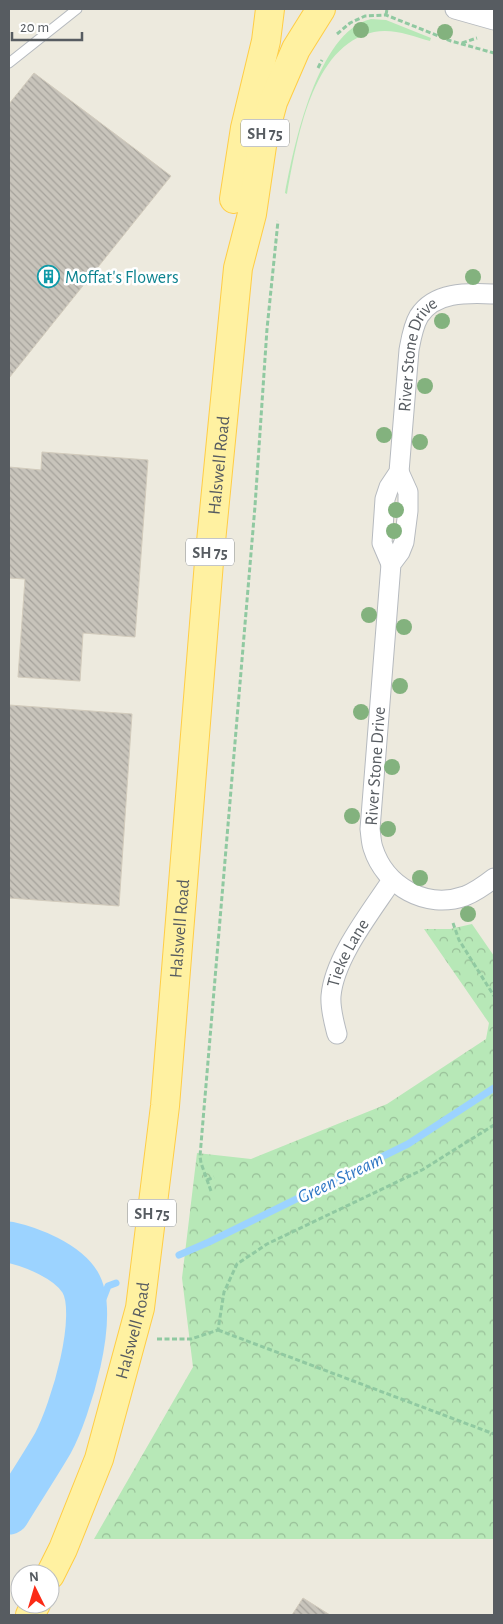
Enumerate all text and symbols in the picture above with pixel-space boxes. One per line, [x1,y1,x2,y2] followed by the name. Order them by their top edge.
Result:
[12,10,82,42] scale bar
[20,20,49,35] text: 20 m
[241,120,289,146] road number: SH 75
[37,265,61,289] building icon: Moffat's Flowers
[65,269,179,287] place label: Moffat's Flowers
[396,294,441,412] street label: River Stone Drive
[206,415,233,516] street label: Halswell Road
[186,538,234,566] road number: SH 75
[363,706,389,826] street label: River Stone Drive
[167,878,193,979] street label: Halswell Road
[324,916,373,989] street label: Tieke Lane
[295,1149,387,1207] water label: Green Stream
[128,1200,176,1226] road number: SH 75
[113,1281,153,1381] street label: Halswell Road
[10,1564,60,1614] north arrow
[28,1570,39,1584] text: N

